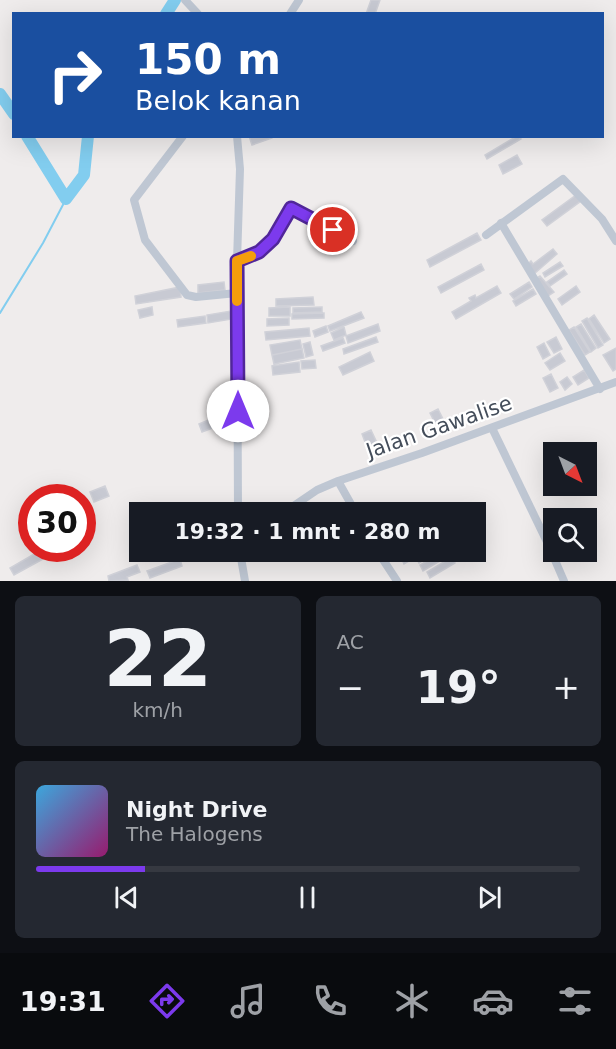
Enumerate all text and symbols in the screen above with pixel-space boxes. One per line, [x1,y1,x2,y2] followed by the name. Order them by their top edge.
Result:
[135,35,281,84] text: 150 m
[36,36,114,114] icon: right
[135,85,301,116] text: Belok kanan
[307,204,358,255] pin
[316,213,349,246] icon: arrive
[206,379,270,443] position arrow
[361,391,515,464] street label: Jalan Gawalise
[543,442,597,496] north arrow
[543,442,597,562] map controls
[18,484,96,562] speed limit sign: 30
[543,508,597,562] button: search
[175,519,440,544] text: 19:32 · 1 mnt · 280 m
[103,614,212,704] text: 22
[337,630,364,654] text: AC
[416,661,501,714] text: 19°
[337,668,364,707] text: −
[552,668,580,707] text: +
[133,698,183,722] text: km/h
[126,797,267,822] text: Night Drive
[126,822,263,846] text: The Halogens
[110,881,143,914] icon: previous
[291,881,324,914] icon: pause
[473,881,506,914] icon: next
[146,980,188,1022] icon: directions
[227,980,269,1022] icon: music
[309,980,351,1022] icon: phone
[391,980,433,1022] icon: climate
[472,980,514,1022] icon: car
[554,980,596,1022] icon: filters
[20,986,106,1017] text: 19:31

